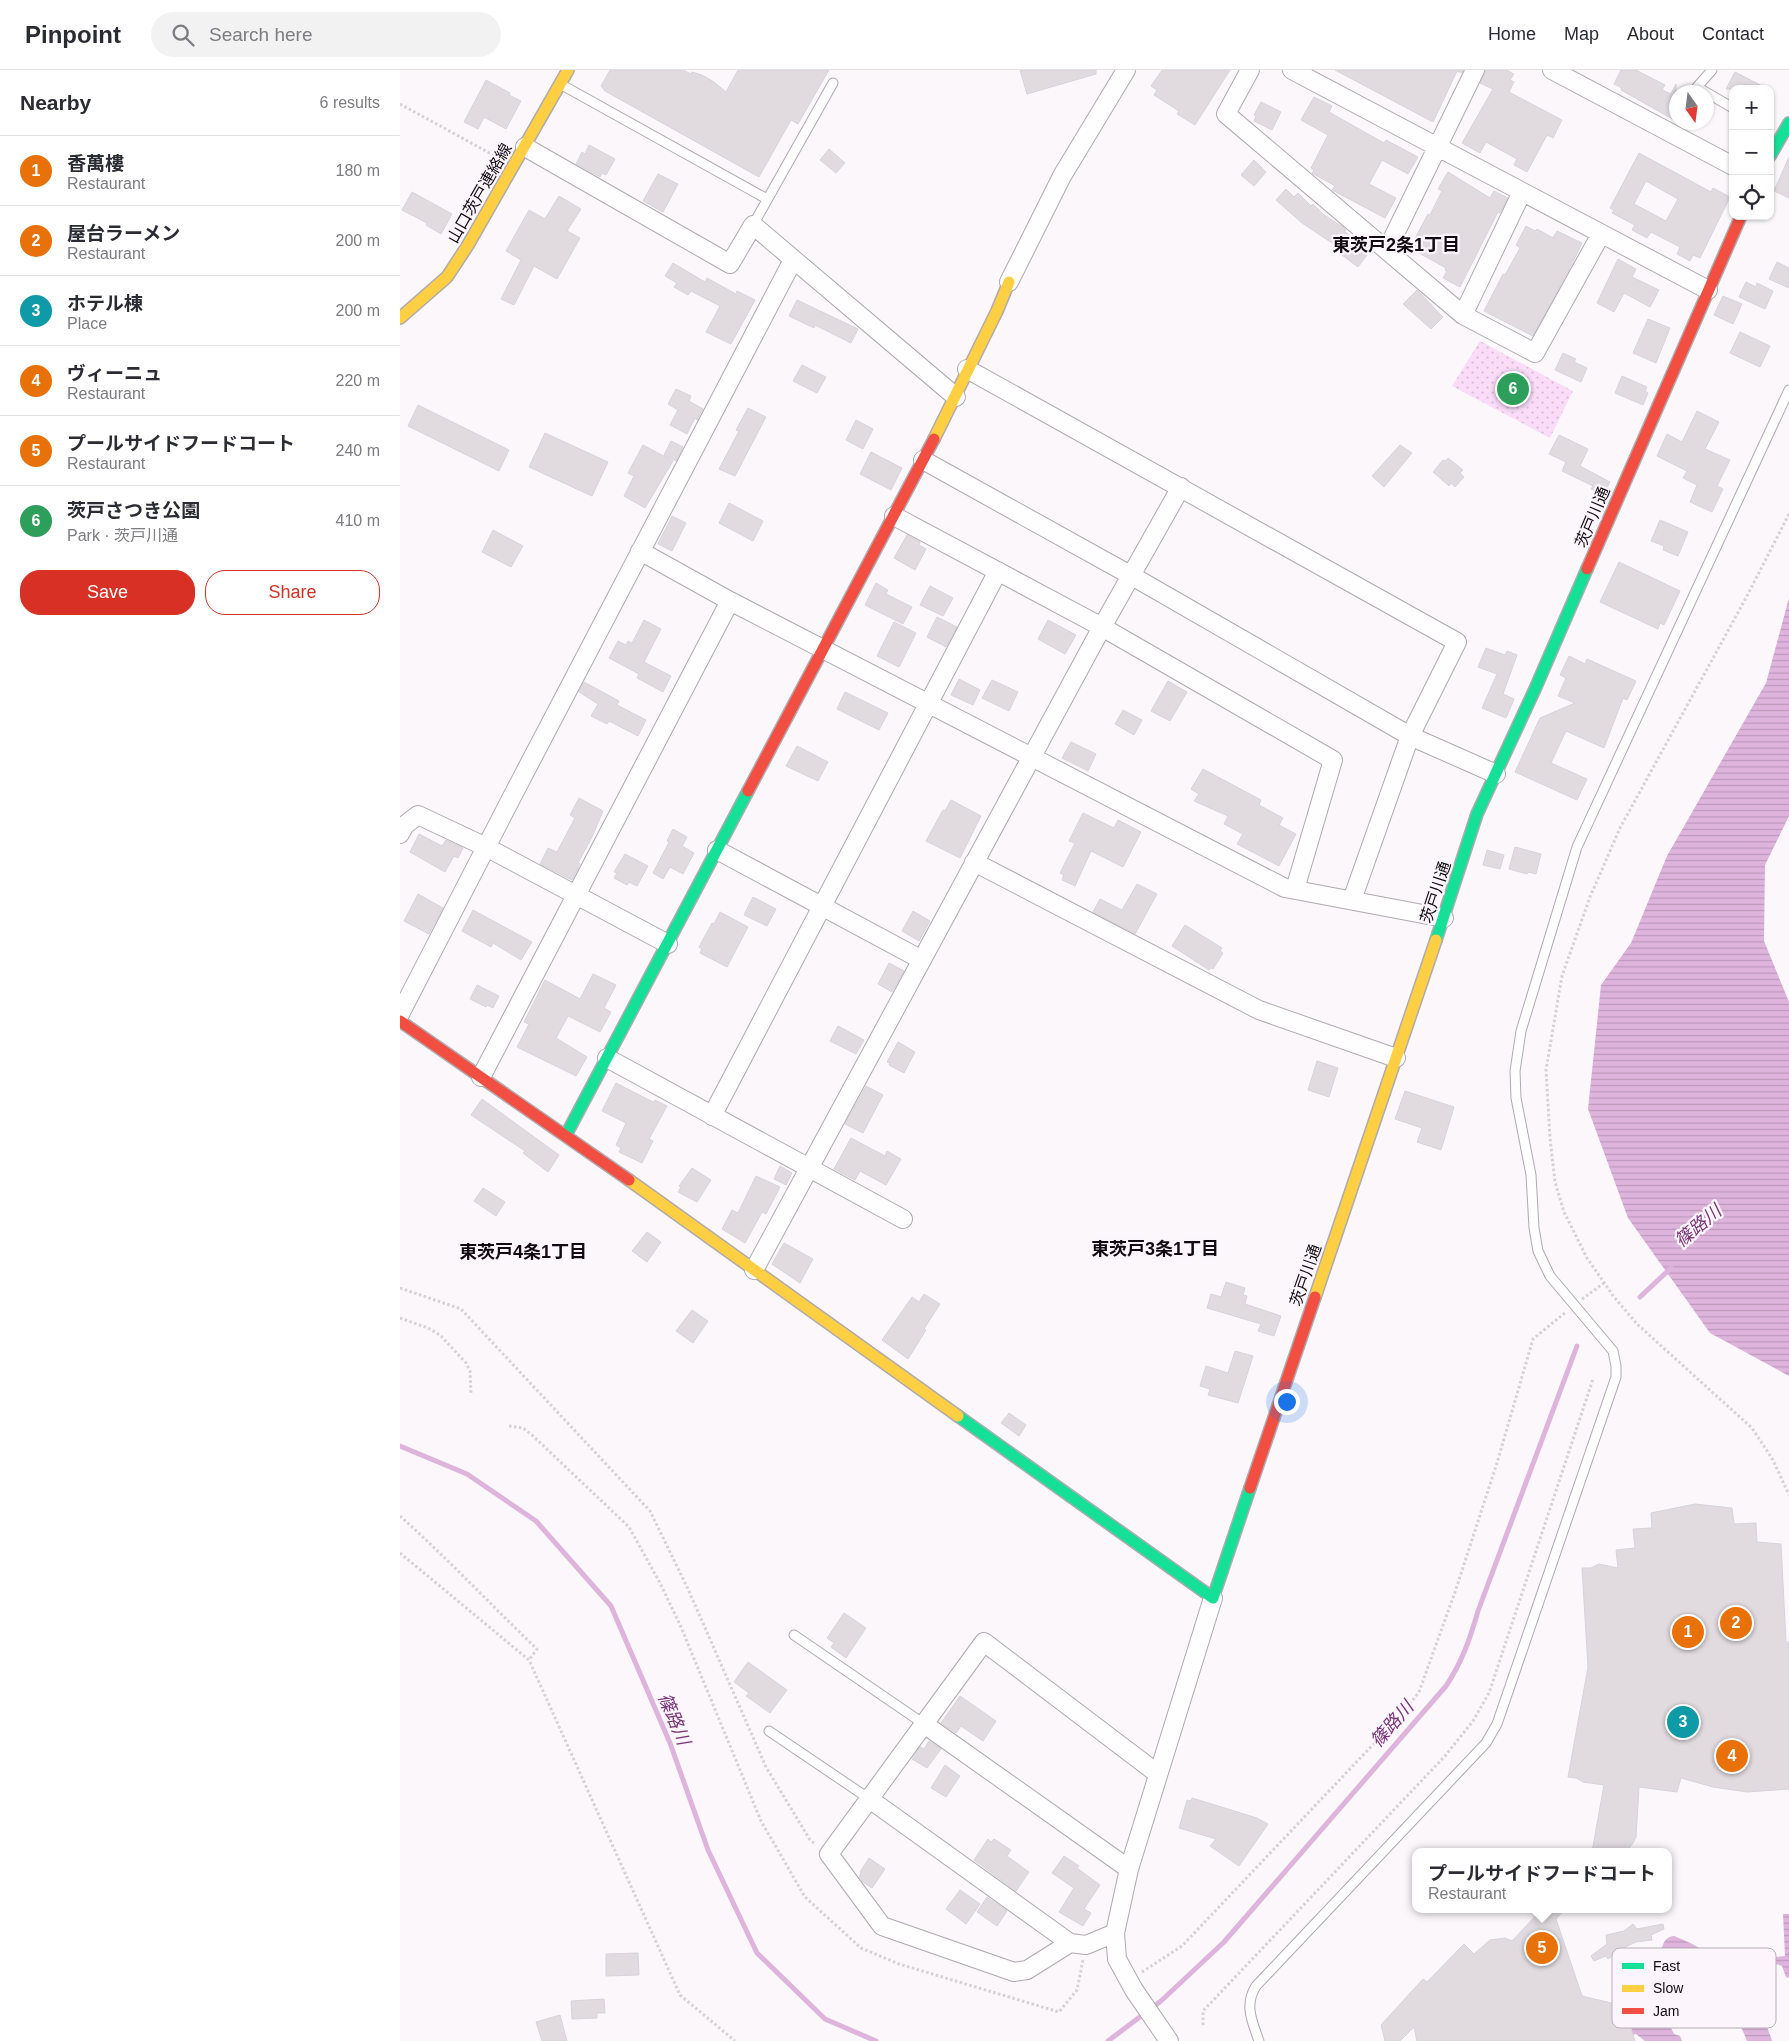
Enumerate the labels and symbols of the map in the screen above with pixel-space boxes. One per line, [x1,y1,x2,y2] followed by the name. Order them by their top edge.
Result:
[1669,85,1714,130] north arrow
[444,140,515,246] street label: 山口茨戸連絡線
[1332,235,1460,255] district label: 東茨戸2条1丁目
[1497,370,1529,408] pin: 6
[1572,484,1613,550] street label: 茨戸川通
[1418,859,1453,925] street label: 茨戸川通
[1671,1200,1727,1251] water label: 篠路川
[1091,1239,1219,1259] district label: 東茨戸3条1丁目
[459,1242,587,1262] district label: 東茨戸4条1丁目
[1287,1242,1324,1308] street label: 茨戸川通
[1274,1389,1300,1415] your location
[1720,1604,1752,1642] pin: 2
[1672,1613,1704,1651] pin: 1
[654,1690,695,1750] water label: 篠路川
[1367,1696,1419,1751] water label: 篠路川
[1667,1703,1699,1741] pin: 3
[1716,1737,1748,1775] pin: 4
[1526,1929,1558,1967] pin: 5
[1612,1948,1776,2028] legend
[1653,1958,1680,1974] text: Fast
[1653,1980,1684,1996] text: Slow
[1653,2003,1679,2019] text: Jam

